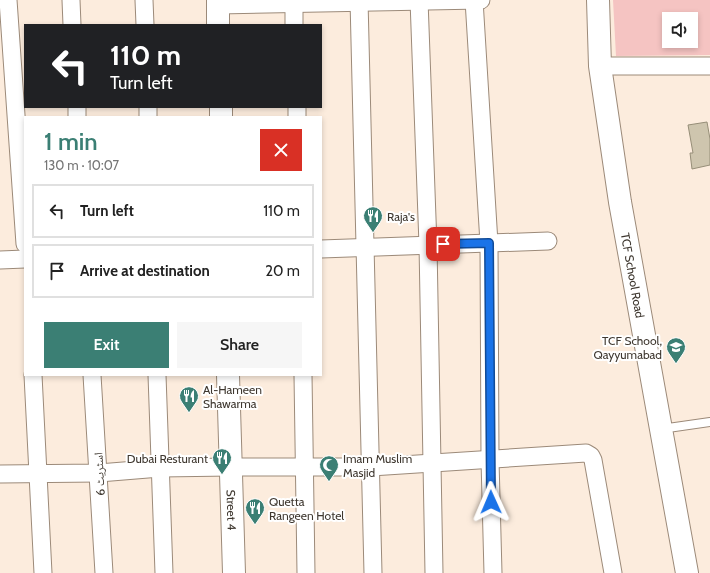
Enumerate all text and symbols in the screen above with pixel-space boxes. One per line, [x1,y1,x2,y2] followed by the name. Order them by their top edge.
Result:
[662,12,698,48] map controls
[662,12,698,48] button: sound
[110,38,181,72] text: 110 m
[44,40,96,92] icon: left
[110,72,173,94] text: Turn left
[44,127,98,156] text: 1 min
[260,129,302,171] button: close
[44,157,119,173] text: 130 m · 10:07
[46,200,68,222] icon: left
[80,202,134,220] text: Turn left
[263,202,300,220] text: 110 m
[362,205,384,233] restaurant icon: Raja's
[387,209,415,224] place label: Raja's
[426,227,460,261] pin
[618,232,648,319] street label: TCF School Road
[432,233,454,255] icon: arrive
[46,260,68,282] icon: arrive
[80,262,210,280] text: Arrive at destination
[265,262,300,280] text: 20 m
[44,322,169,368] button: Exit
[177,322,302,368] button: Share
[594,333,662,362] place label: TCF School, Qayyumabad
[665,336,687,364] school or university icon: TCF School, Qayyumabad
[203,382,262,411] place label: Al-Hameen Shawarma
[178,385,200,413] restaurant icon: Al-Hameen Shawarma
[211,447,233,475] restaurant icon: Dubai Resturant
[127,451,208,466] place label: Dubai Resturant
[343,451,412,480] place label: Imam Muslim Masjid
[90,452,108,496] street label: اسٹریٹ 6
[318,454,340,482] mosque icon: Imam Muslim Masjid
[470,481,512,523] position arrow
[224,489,240,530] street label: Street 4
[269,494,344,523] place label: Quetta Rangeen Hotel
[244,497,266,525] restaurant icon: Quetta Rangeen Hotel

